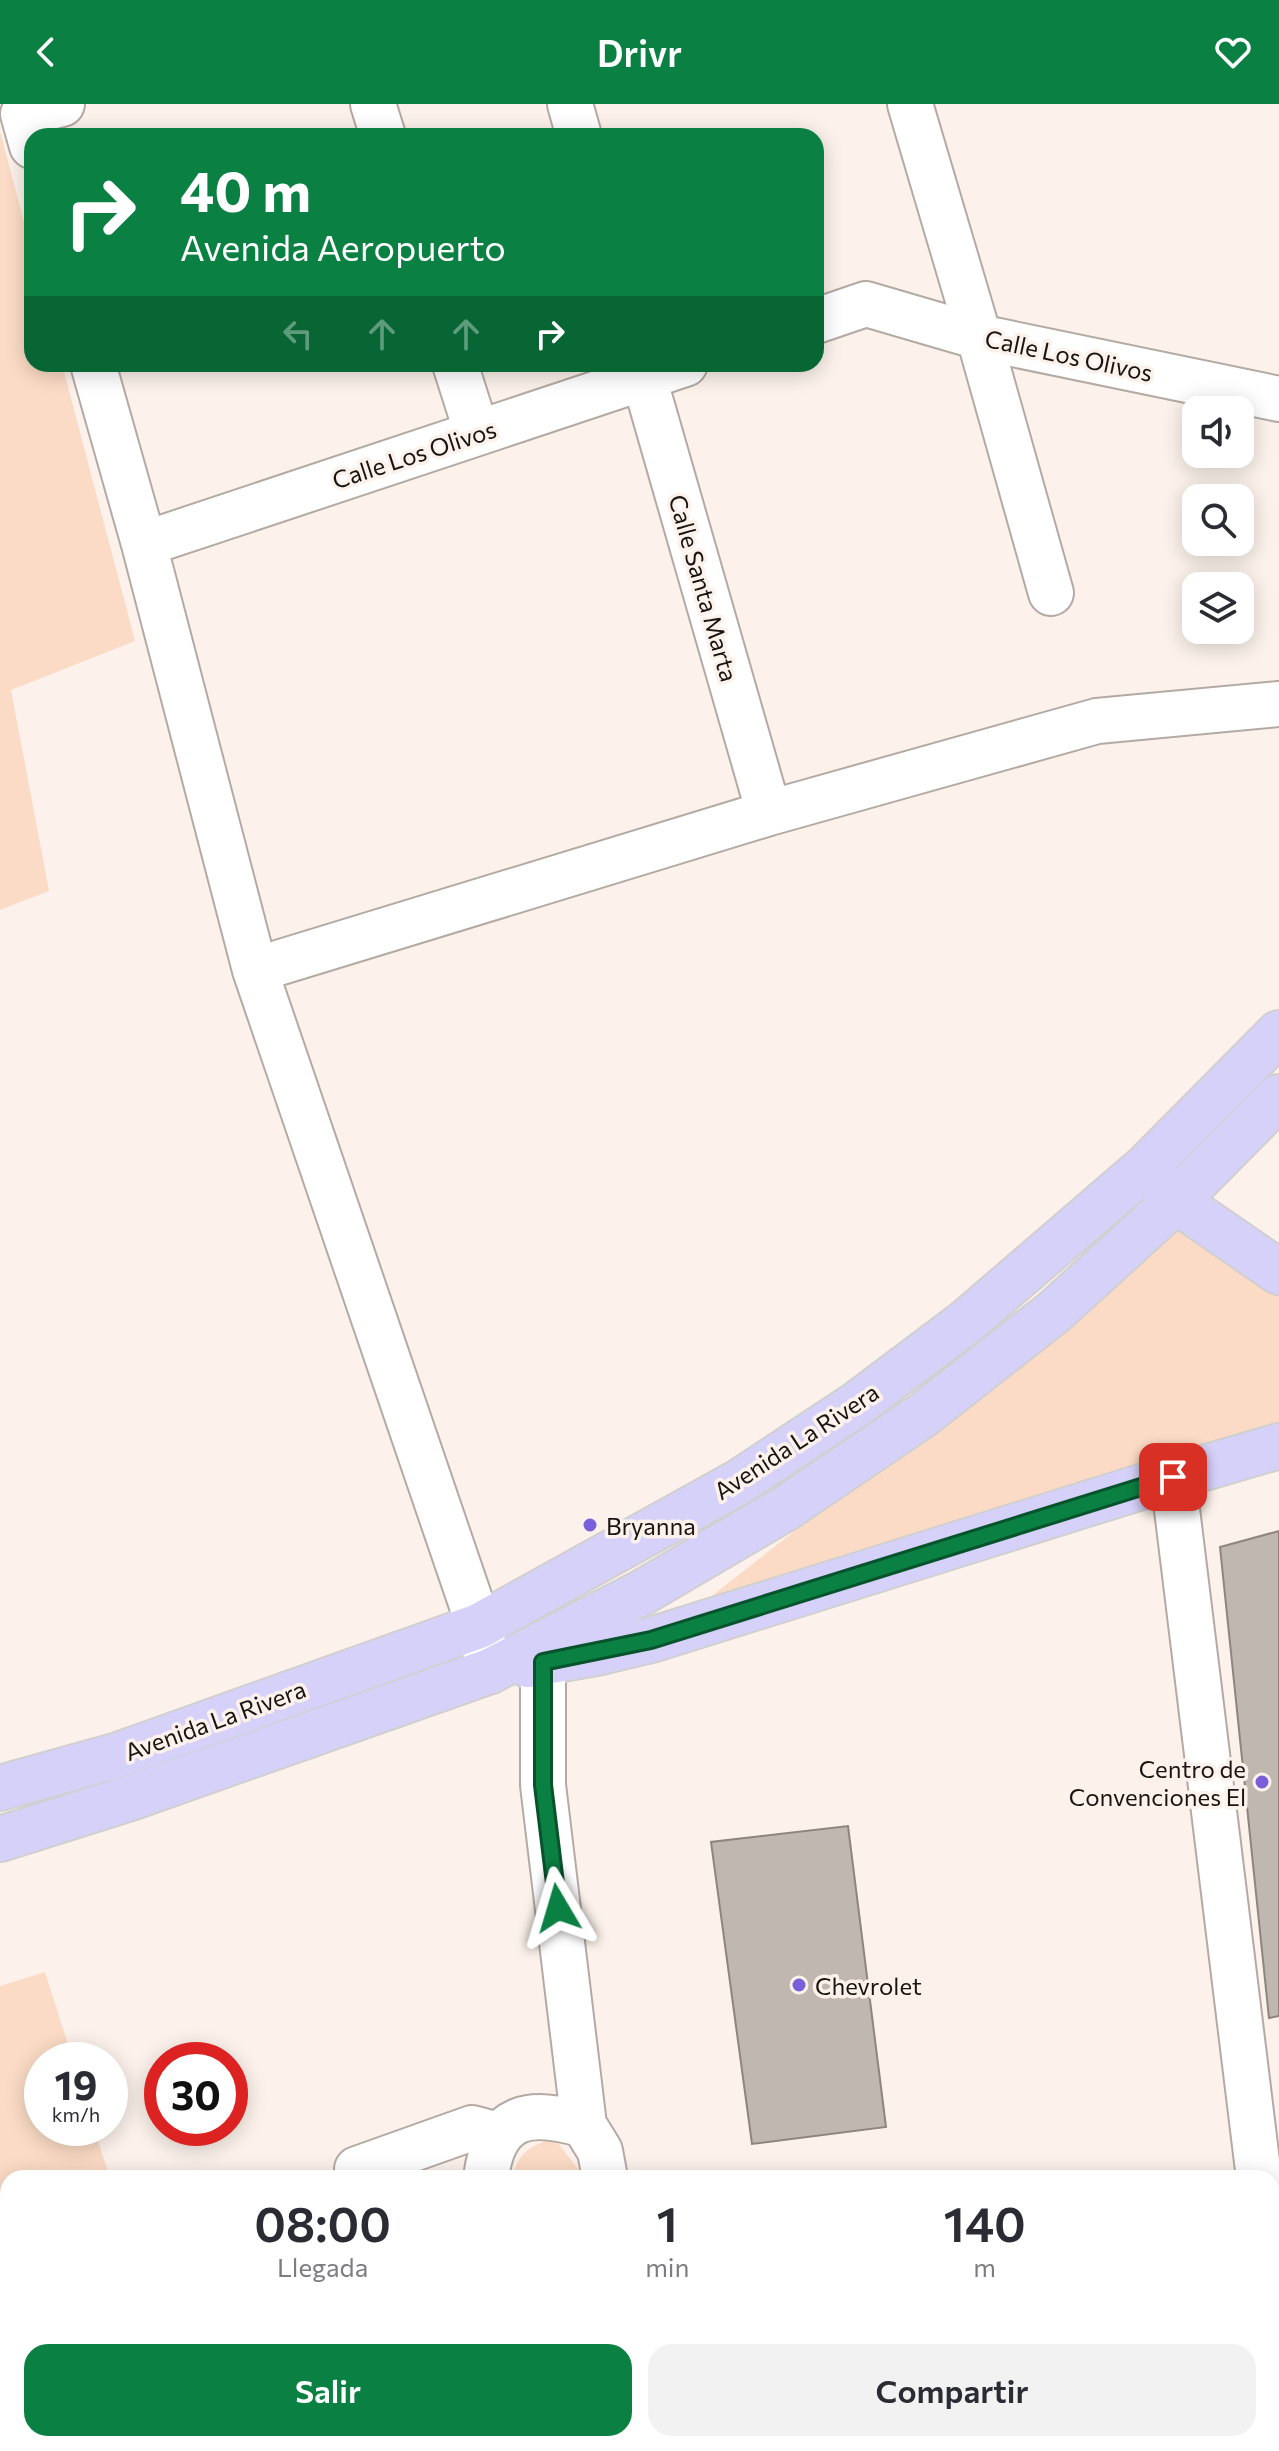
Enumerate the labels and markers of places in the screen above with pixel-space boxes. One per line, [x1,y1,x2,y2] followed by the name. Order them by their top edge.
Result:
[1139,1443,1207,1511] pin
[606,1511,696,1540] place label: Bryanna
[581,1516,599,1534] marker: Bryanna
[1069,1754,1246,1811] place label: Centro de Convenciones El
[1253,1773,1271,1791] marker: Centro de Convenciones El
[815,1971,922,2000] place label: Chevrolet
[790,1976,808,1994] marker: Chevrolet

